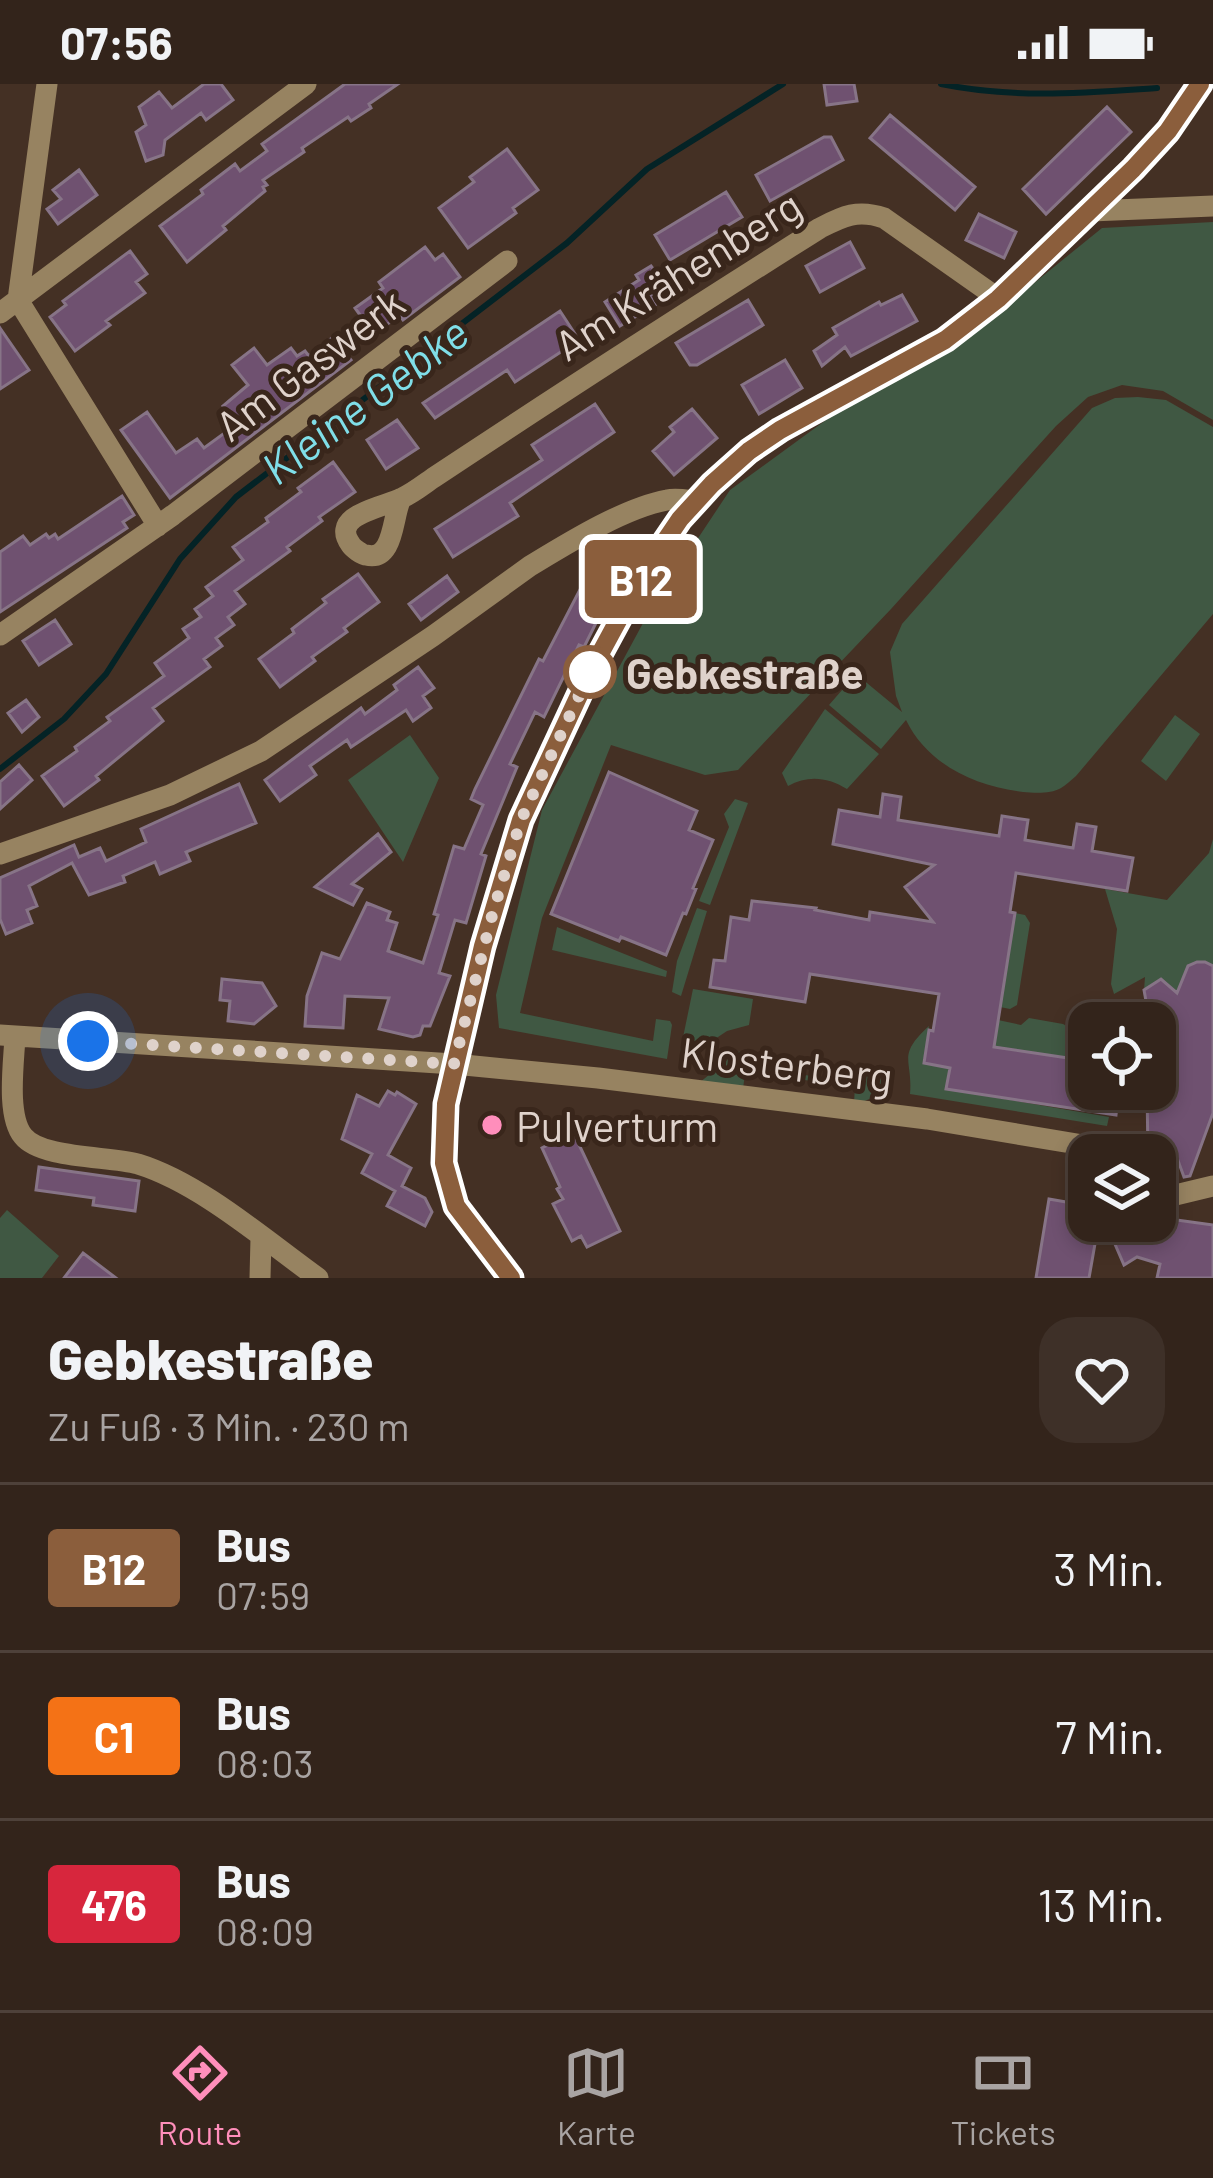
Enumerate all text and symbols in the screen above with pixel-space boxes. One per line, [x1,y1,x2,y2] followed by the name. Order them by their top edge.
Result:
[60,15,173,69] text: 07:56
[545,178,810,370] street label: Am Krähenberg
[205,276,413,450] street label: Am Gaswerk
[250,304,478,494] water label: Kleine Gebke
[572,540,710,618] line badge: B12
[609,554,673,604] text: B12
[565,647,615,697] marker: Gebkestraße
[626,647,863,697] place label: Gebkestraße
[1068,1002,1176,1242] map controls
[1068,1002,1176,1110] button: locate
[58,1011,118,1071] your location
[678,1025,896,1102] street label: Klosterberg
[516,1100,718,1150] place label: Pulverturm
[479,1112,505,1138] marker: Pulverturm
[1068,1134,1176,1242] button: layers
[1039,1317,1165,1443] button: heart
[48,1323,373,1391] text: Gebkestraße
[48,1402,410,1449] text: Zu Fuß · 3 Min. · 230 m
[216,1517,291,1571] text: Bus
[1053,1541,1165,1595] text: 3 Min.
[82,1543,146,1593] text: B12
[216,1571,310,1618] text: 07:59
[216,1685,291,1739] text: Bus
[1055,1709,1165,1763] text: 7 Min.
[94,1711,134,1761] text: C1
[216,1739,314,1786] text: 08:03
[216,1853,291,1907] text: Bus
[1038,1877,1165,1931] text: 13 Min.
[81,1879,147,1929] text: 476
[216,1907,314,1954] text: 08:09
[157,2040,242,2152] tab: Route
[557,2040,636,2152] tab: Karte
[951,2040,1056,2152] tab: Tickets

